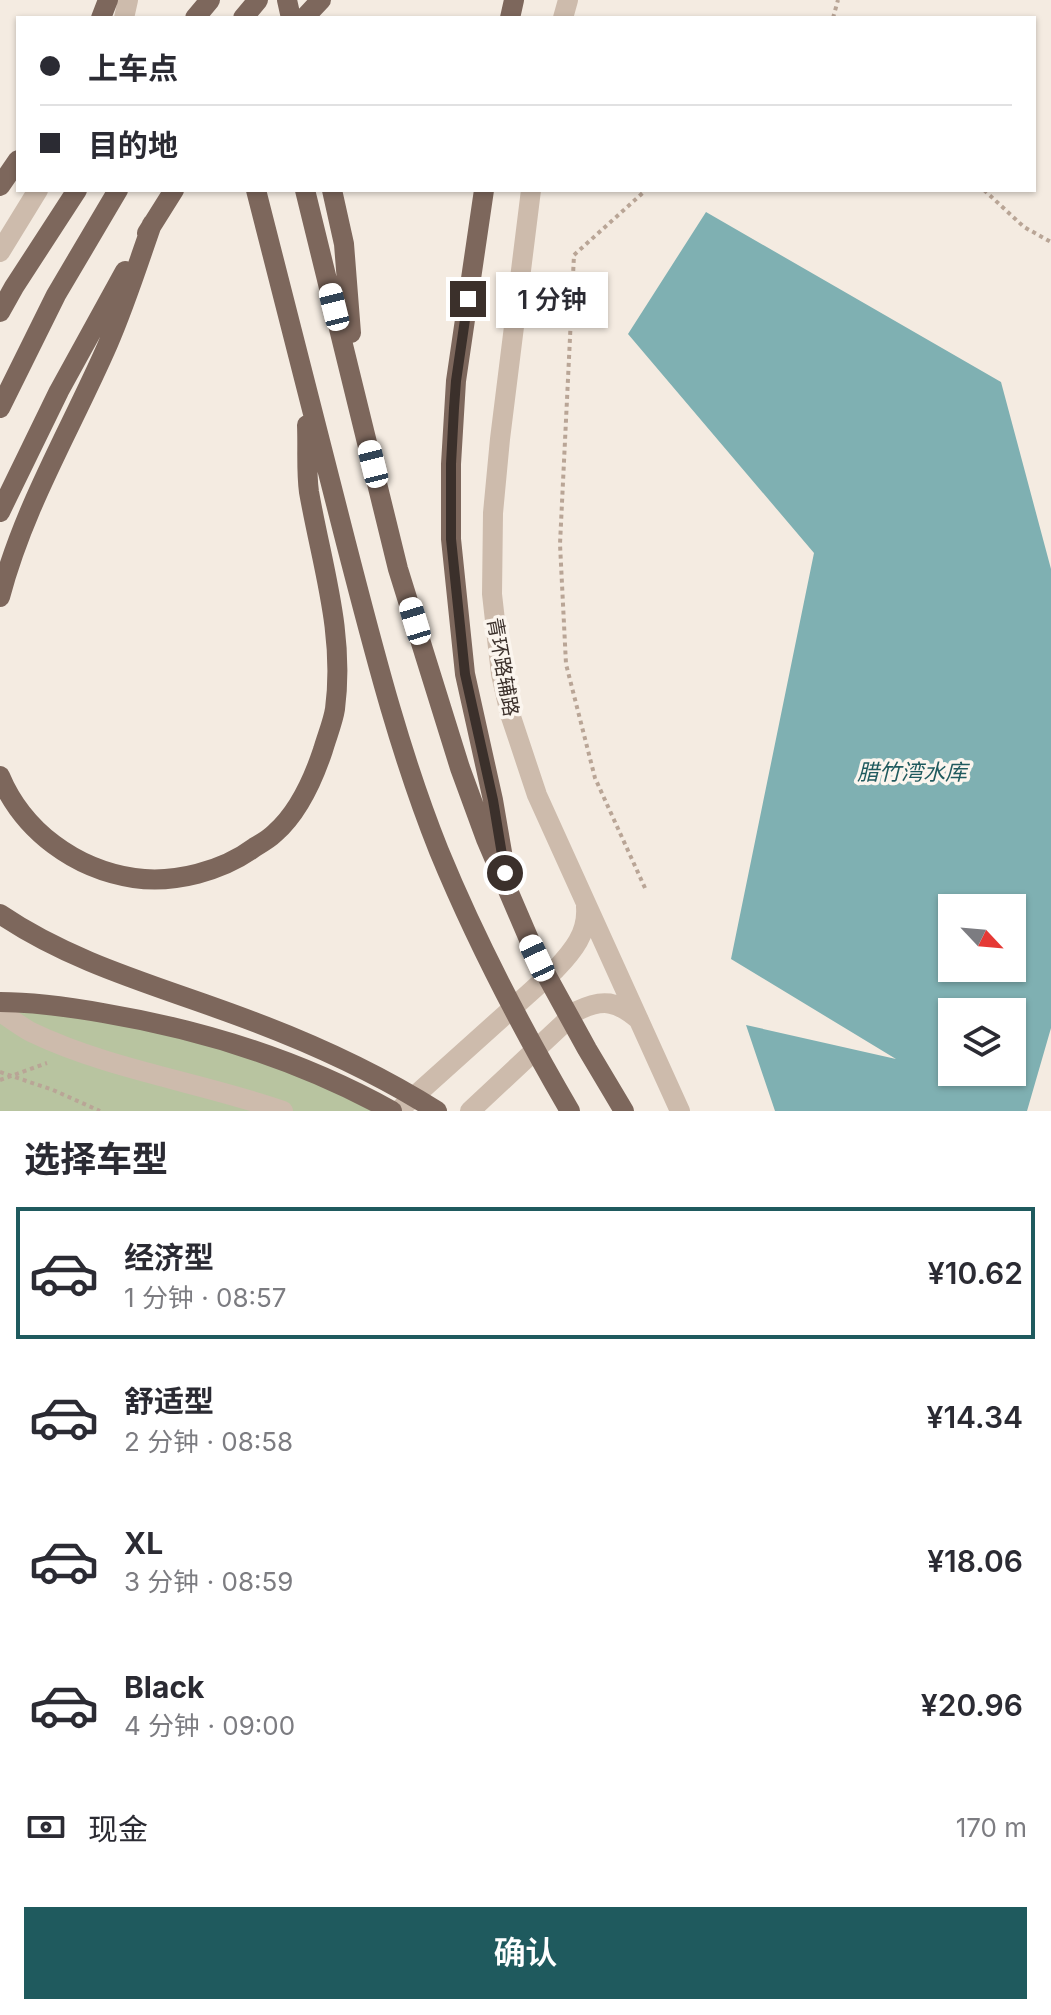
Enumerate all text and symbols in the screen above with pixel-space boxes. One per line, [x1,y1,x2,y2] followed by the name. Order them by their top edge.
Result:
[88,50,178,86] text: 上车点
[88,127,178,163] text: 目的地
[496,271,608,327] callout: 1 分钟
[317,281,351,333] car
[450,281,486,317] route end
[517,284,587,315] text: 1 分钟
[356,438,390,490] car
[397,595,433,647] car
[482,616,524,718] street label: 青环路辅路
[857,759,971,785] water label: 腊竹湾水库
[487,855,523,891] route start
[938,894,1026,982] north arrow
[938,894,1026,1086] map controls
[516,931,558,985] car
[938,998,1026,1086] button: layers
[24,1137,168,1181] text: 选择车型
[28,1237,100,1309] icon: car
[124,1239,214,1275] text: 经济型
[928,1255,1023,1291] text: ¥10.62
[124,1282,287,1313] text: 1 分钟 · 08:57
[28,1381,100,1453] icon: car
[124,1383,214,1419] text: 舒适型
[927,1399,1023,1435] text: ¥14.34
[124,1426,293,1457] text: 2 分钟 · 08:58
[28,1525,100,1597] icon: car
[124,1525,163,1561] text: XL
[927,1543,1023,1579] text: ¥18.06
[124,1566,293,1597] text: 3 分钟 · 08:59
[28,1669,100,1741] icon: car
[124,1669,204,1705] text: Black
[921,1687,1023,1723] text: ¥20.96
[124,1710,295,1741] text: 4 分钟 · 09:00
[24,1805,68,1849] icon: cash
[88,1811,148,1847] text: 现金
[956,1812,1027,1843] text: 170 m
[24,1907,1027,1999] button: 确认

